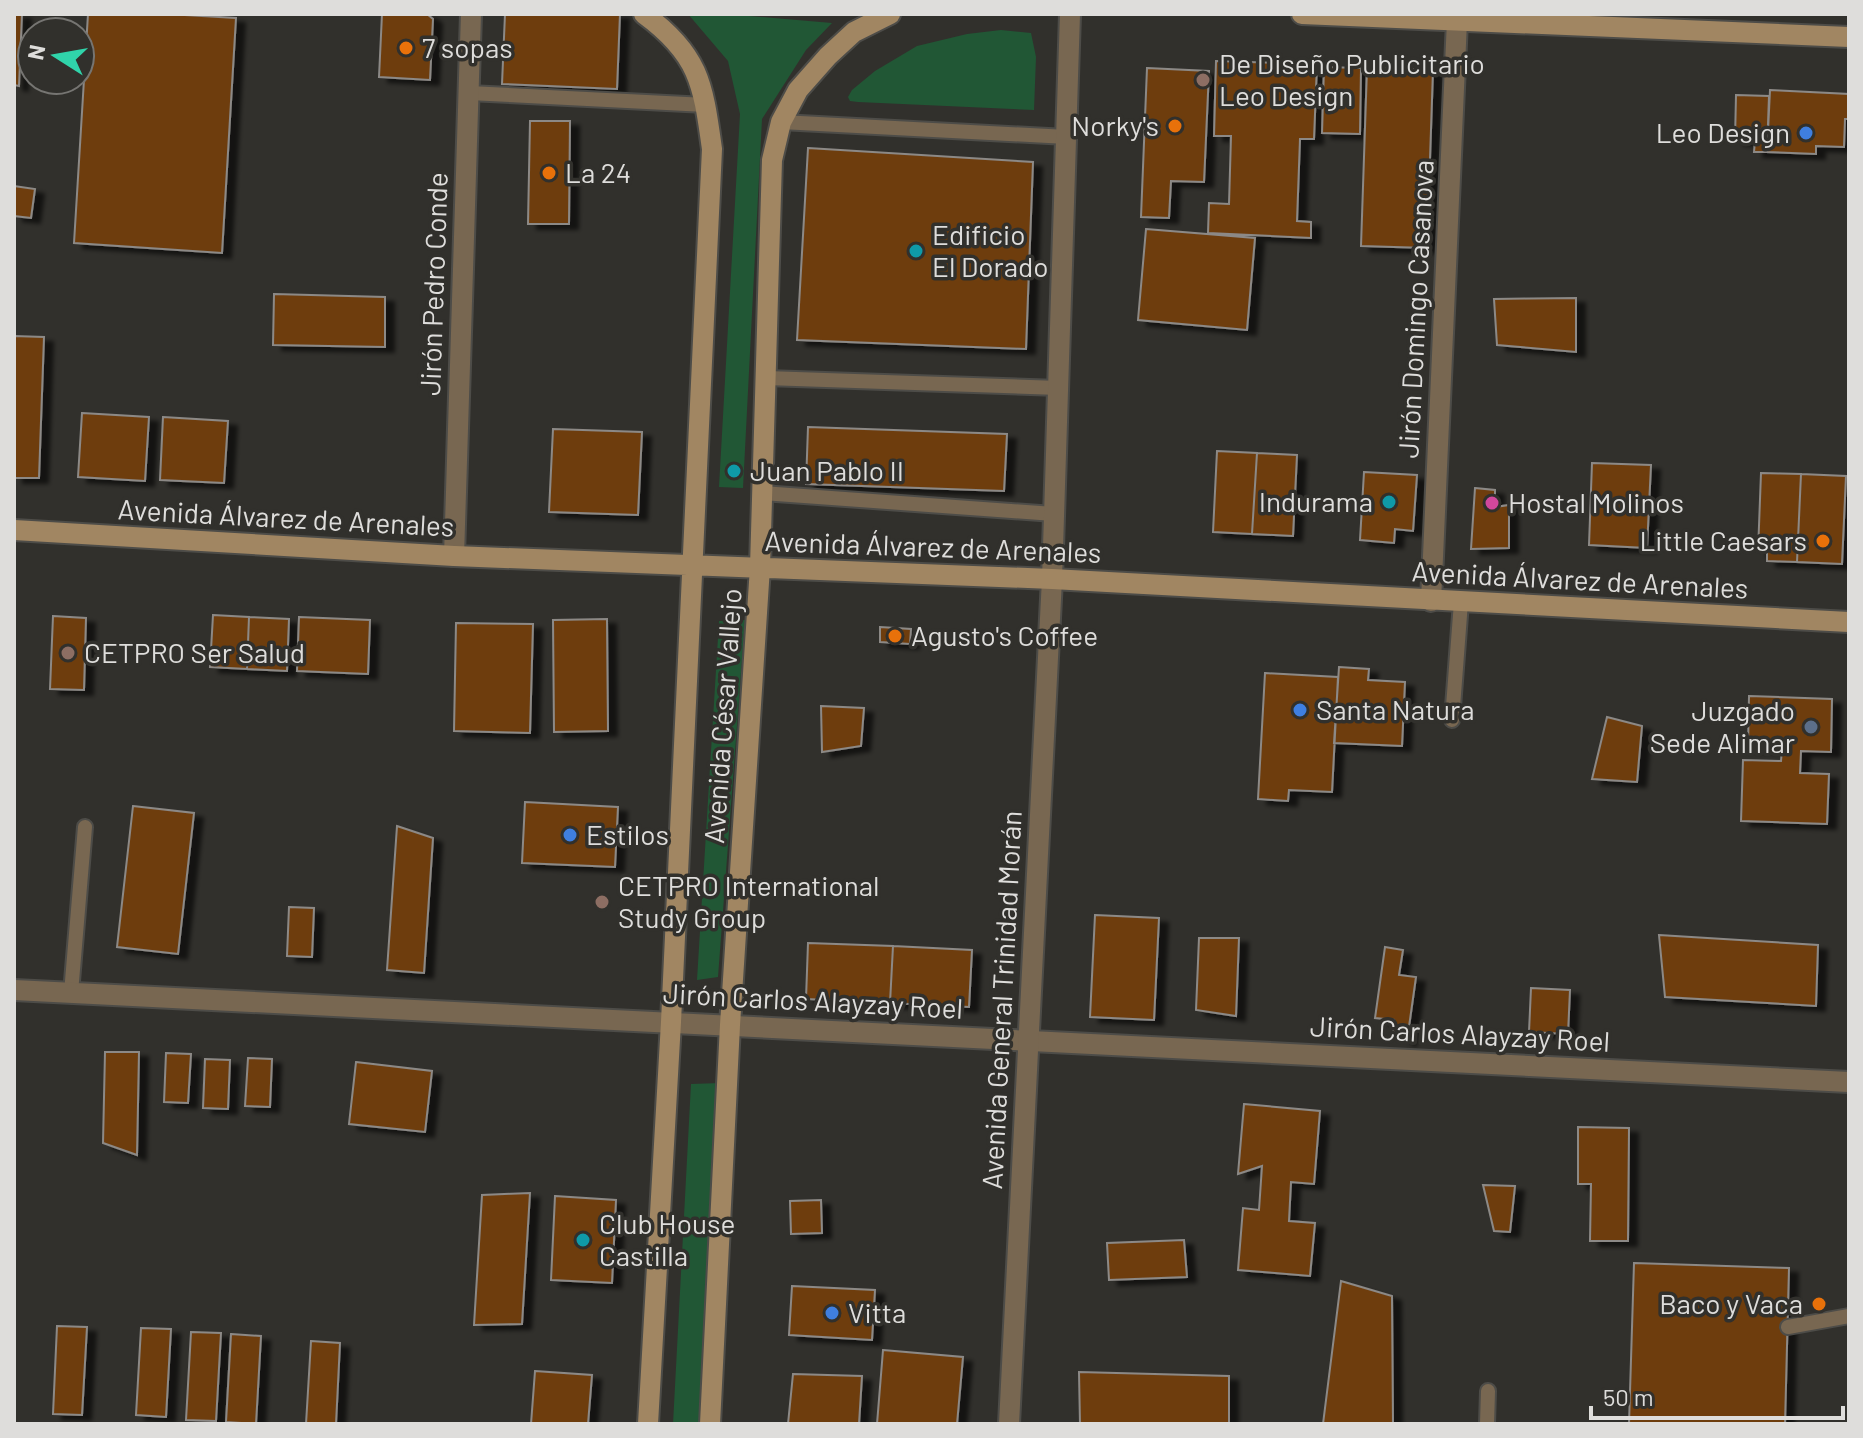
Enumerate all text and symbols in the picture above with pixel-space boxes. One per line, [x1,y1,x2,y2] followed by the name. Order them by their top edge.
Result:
[16,16,96,96] north arrow
[422,30,513,64] place label: 7 sopas
[397,39,415,57] marker: 7 sopas
[21,42,50,62] text: N
[1219,46,1485,112] place label: De Diseño Publicitario Leo Design
[1194,71,1212,89] marker: De Diseño Publicitario Leo Design
[1071,108,1159,142] place label: Norky's
[1656,115,1790,149] place label: Leo Design
[1166,117,1184,135] marker: Norky's
[1797,124,1815,142] marker: Leo Design
[565,155,631,189] place label: La 24
[1390,159,1440,459] street label: Jirón Domingo Casanova
[540,164,558,182] marker: La 24
[412,172,454,396] street label: Jirón Pedro Conde
[932,217,1049,283] place label: Edificio El Dorado
[907,242,925,260] marker: Edificio El Dorado
[750,453,904,487] place label: Juan Pablo II
[725,462,743,480] marker: Juan Pablo II
[1259,484,1373,518] place label: Indurama
[1508,485,1684,519] place label: Hostal Molinos
[117,491,455,543] street label: Avenida Álvarez de Arenales
[1380,493,1398,511] marker: Indurama
[1483,494,1501,512] marker: Hostal Molinos
[764,523,1102,569] street label: Avenida Álvarez de Arenales
[1639,523,1807,557] place label: Little Caesars
[1814,532,1832,550] marker: Little Caesars
[1411,553,1749,605] street label: Avenida Álvarez de Arenales
[696,587,748,845] street label: Avenida César Vallejo
[911,618,1098,652] place label: Agusto's Coffee
[886,627,904,645] marker: Agusto's Coffee
[84,635,305,669] place label: CETPRO Ser Salud
[59,644,77,662] marker: CETPRO Ser Salud
[1316,692,1475,726] place label: Santa Natura
[1650,693,1795,759] place label: Juzgado Sede Alimar
[1291,701,1309,719] marker: Santa Natura
[1802,718,1820,736] marker: Juzgado Sede Alimar
[974,810,1028,1190] street label: Avenida General Trinidad Morán
[586,817,669,851] place label: Estilos
[561,826,579,844] marker: Estilos
[618,868,880,934] place label: CETPRO International Study Group
[593,893,611,911] marker: CETPRO International Study Group
[662,975,964,1025] street label: Jirón Carlos Alayzay Roel
[1309,1008,1611,1058] street label: Jirón Carlos Alayzay Roel
[599,1206,735,1272] place label: Club House Castilla
[574,1231,592,1249] marker: Club House Castilla
[1659,1286,1803,1320] place label: Baco y Vaca
[848,1295,906,1329] place label: Vitta
[1810,1295,1828,1313] marker: Baco y Vaca
[823,1304,841,1322] marker: Vitta
[1591,1370,1843,1420] scale bar
[1603,1382,1654,1411] text: 50 m

